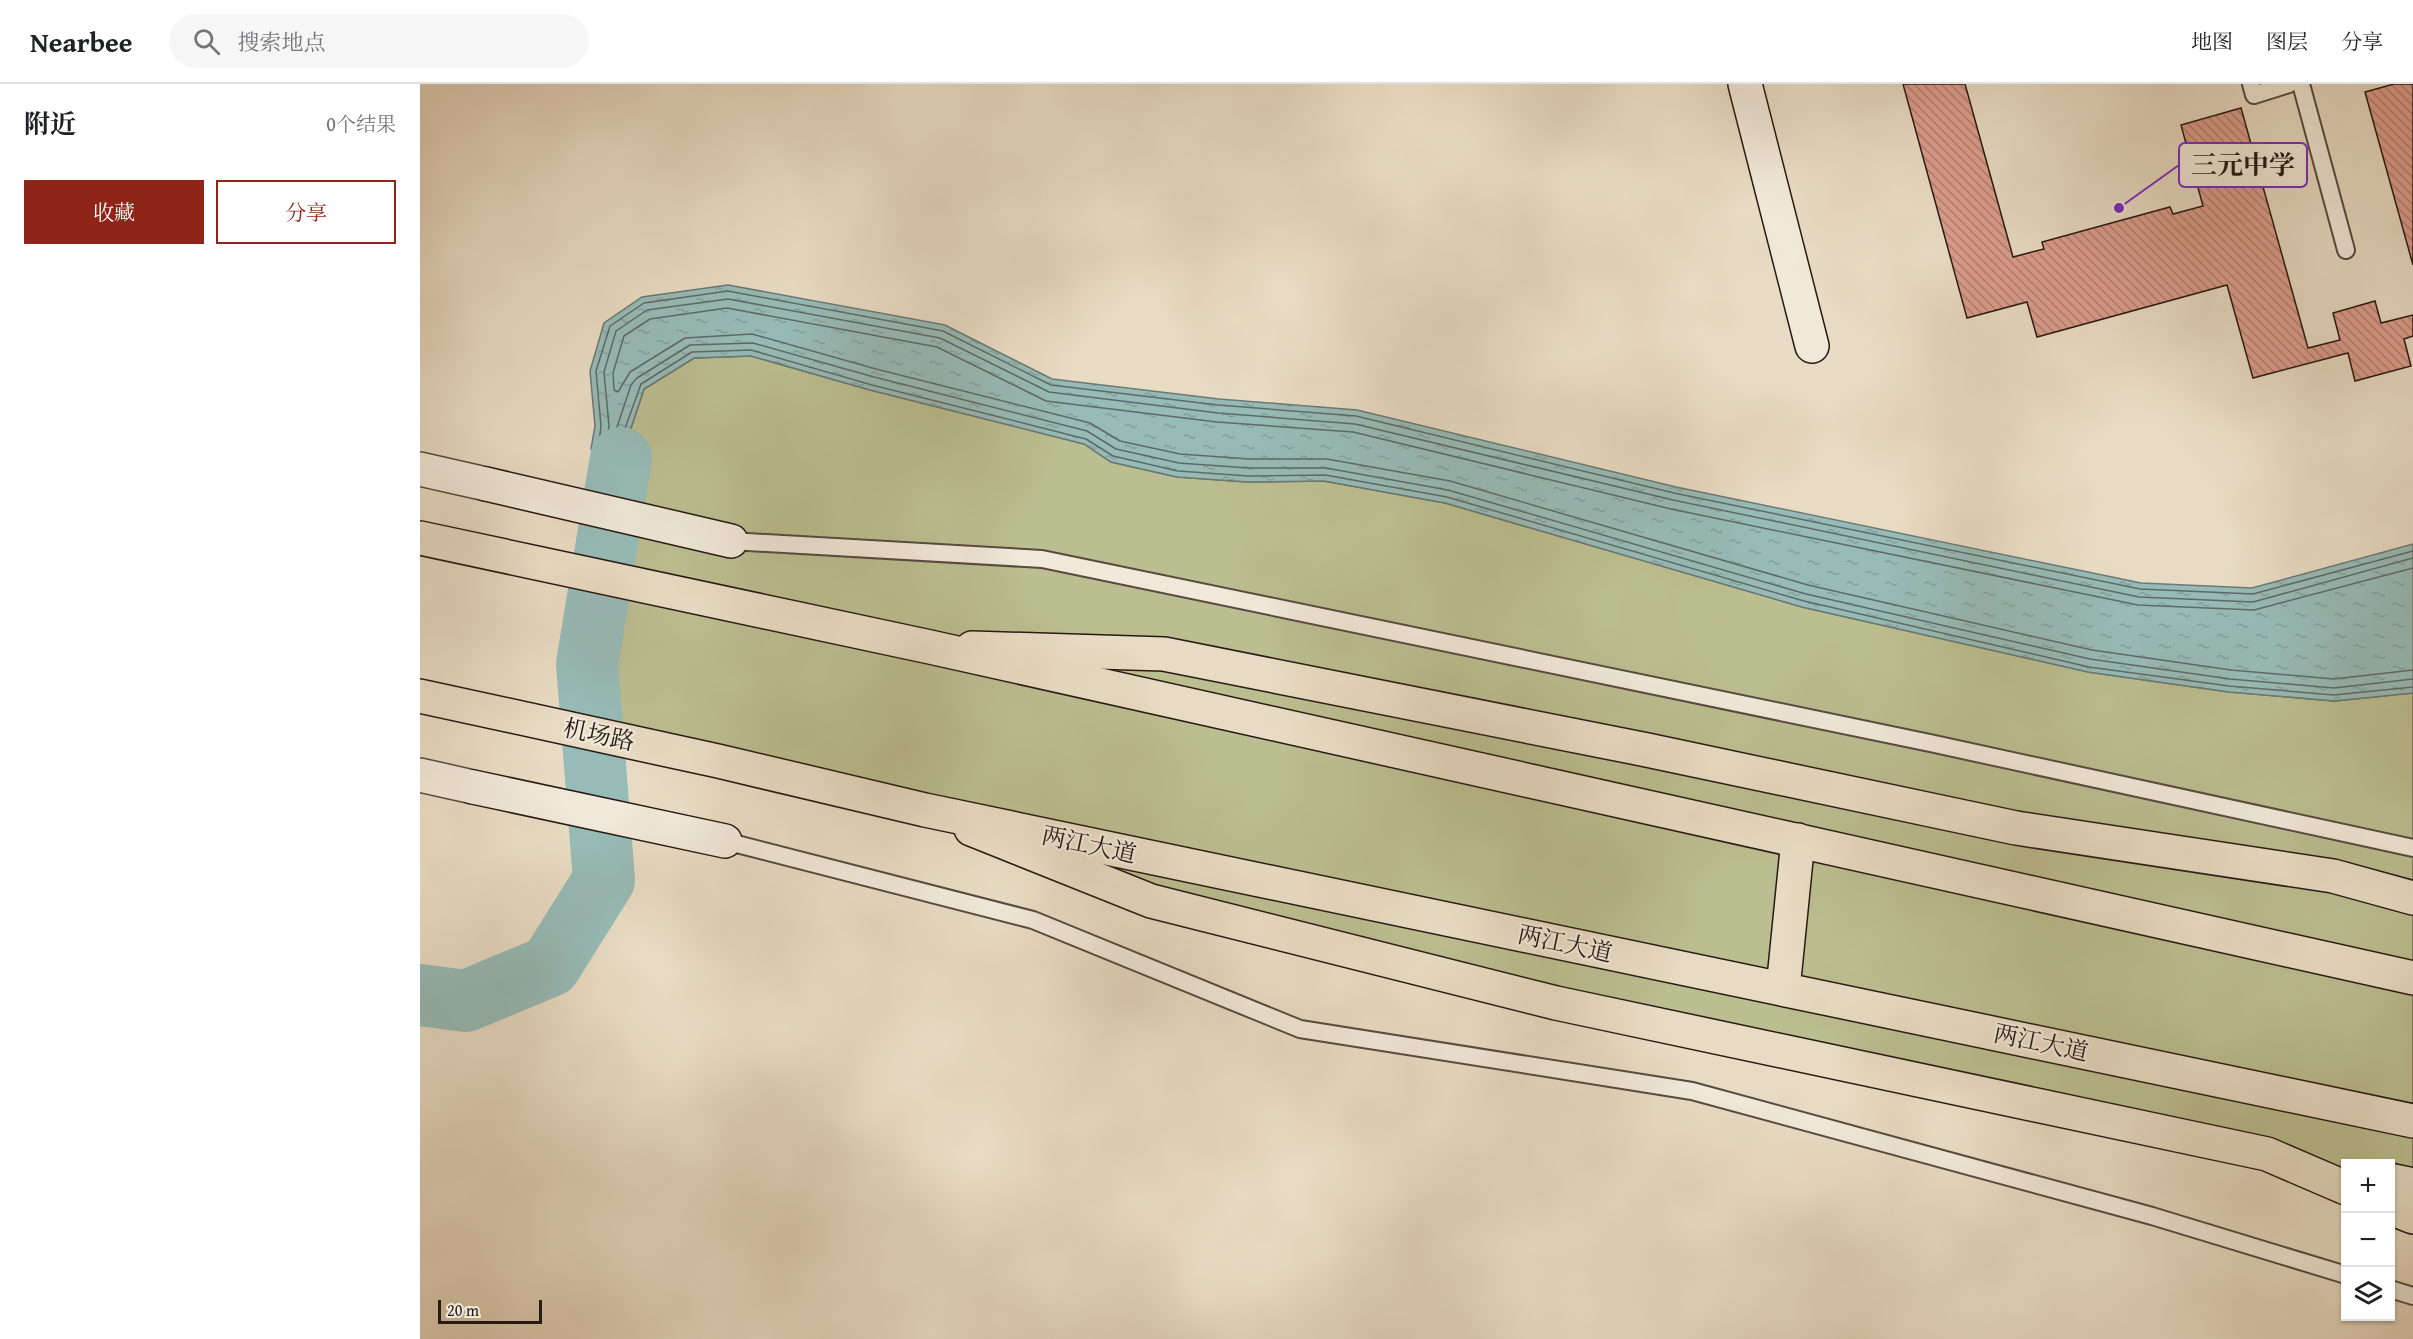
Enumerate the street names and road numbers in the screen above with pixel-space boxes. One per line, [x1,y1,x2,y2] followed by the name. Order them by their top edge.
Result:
[560,710,638,759] street label: 机场路
[1039,817,1140,872] street label: 两江大道
[1515,916,1616,971] street label: 两江大道
[1991,1015,2092,1070] street label: 两江大道

